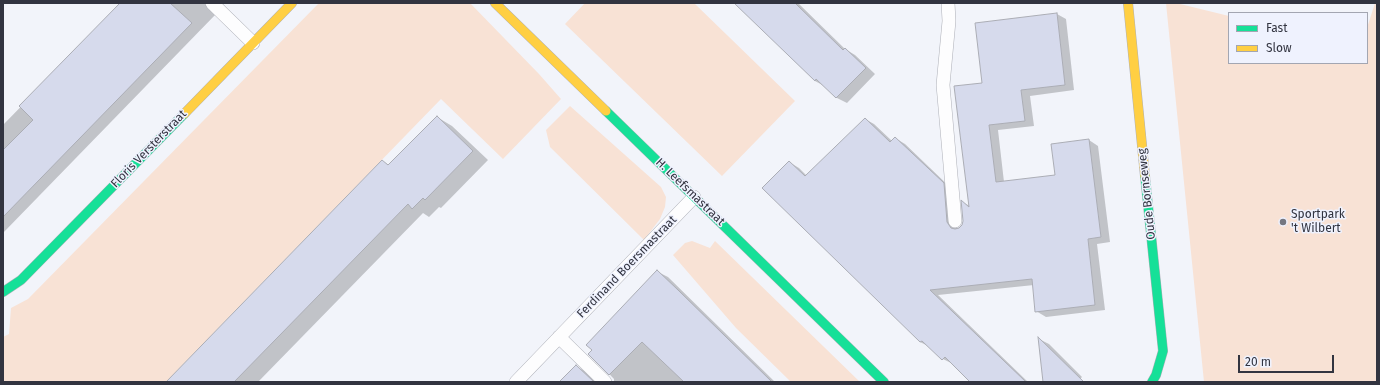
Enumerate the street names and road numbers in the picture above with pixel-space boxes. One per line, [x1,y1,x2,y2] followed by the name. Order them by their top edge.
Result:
[108,107,190,191] street label: Floris Versterstraat
[1135,148,1159,240] street label: Oude Bornseweg
[652,155,728,229] street label: H. Leefsmastraat
[574,213,680,321] street label: Ferdinand Boersmastraat

